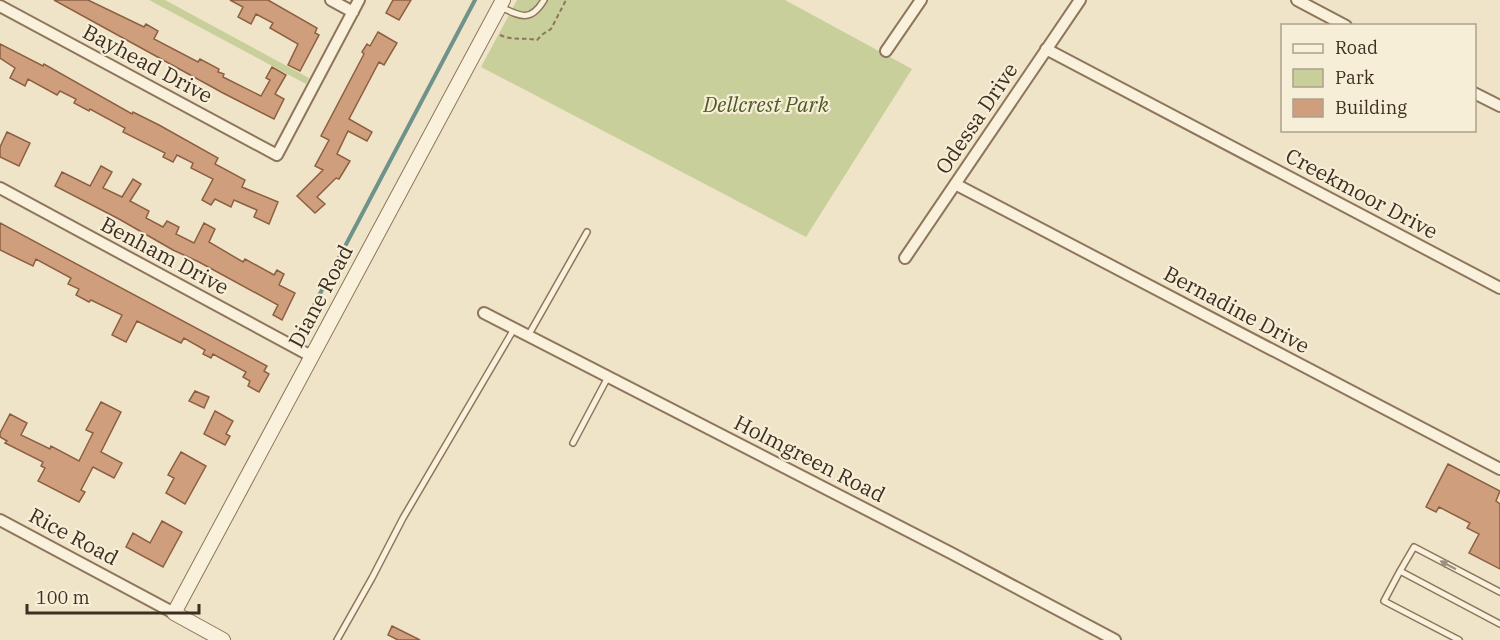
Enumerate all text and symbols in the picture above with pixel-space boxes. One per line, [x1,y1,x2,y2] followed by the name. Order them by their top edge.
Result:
[78,17,218,109] street label: Bayhead Drive
[1281,24,1476,132] legend
[1335,36,1378,59] text: Road
[928,57,1024,179] street label: Odessa Drive
[1335,66,1375,89] text: Park
[702,90,830,118] park label: Dellcrest Park
[1335,96,1407,119] text: Building
[1281,141,1443,245] street label: Creekmoor Drive
[96,209,234,301] street label: Benham Drive
[281,240,359,352] street label: Diane Road
[1159,259,1315,359] street label: Bernadine Drive
[730,408,891,508] street label: Holmgreen Road
[24,501,124,571] street label: Rice Road
[1439,560,1456,570] one-way arrow
[27,577,200,615] scale bar
[36,586,90,609] text: 100 m

